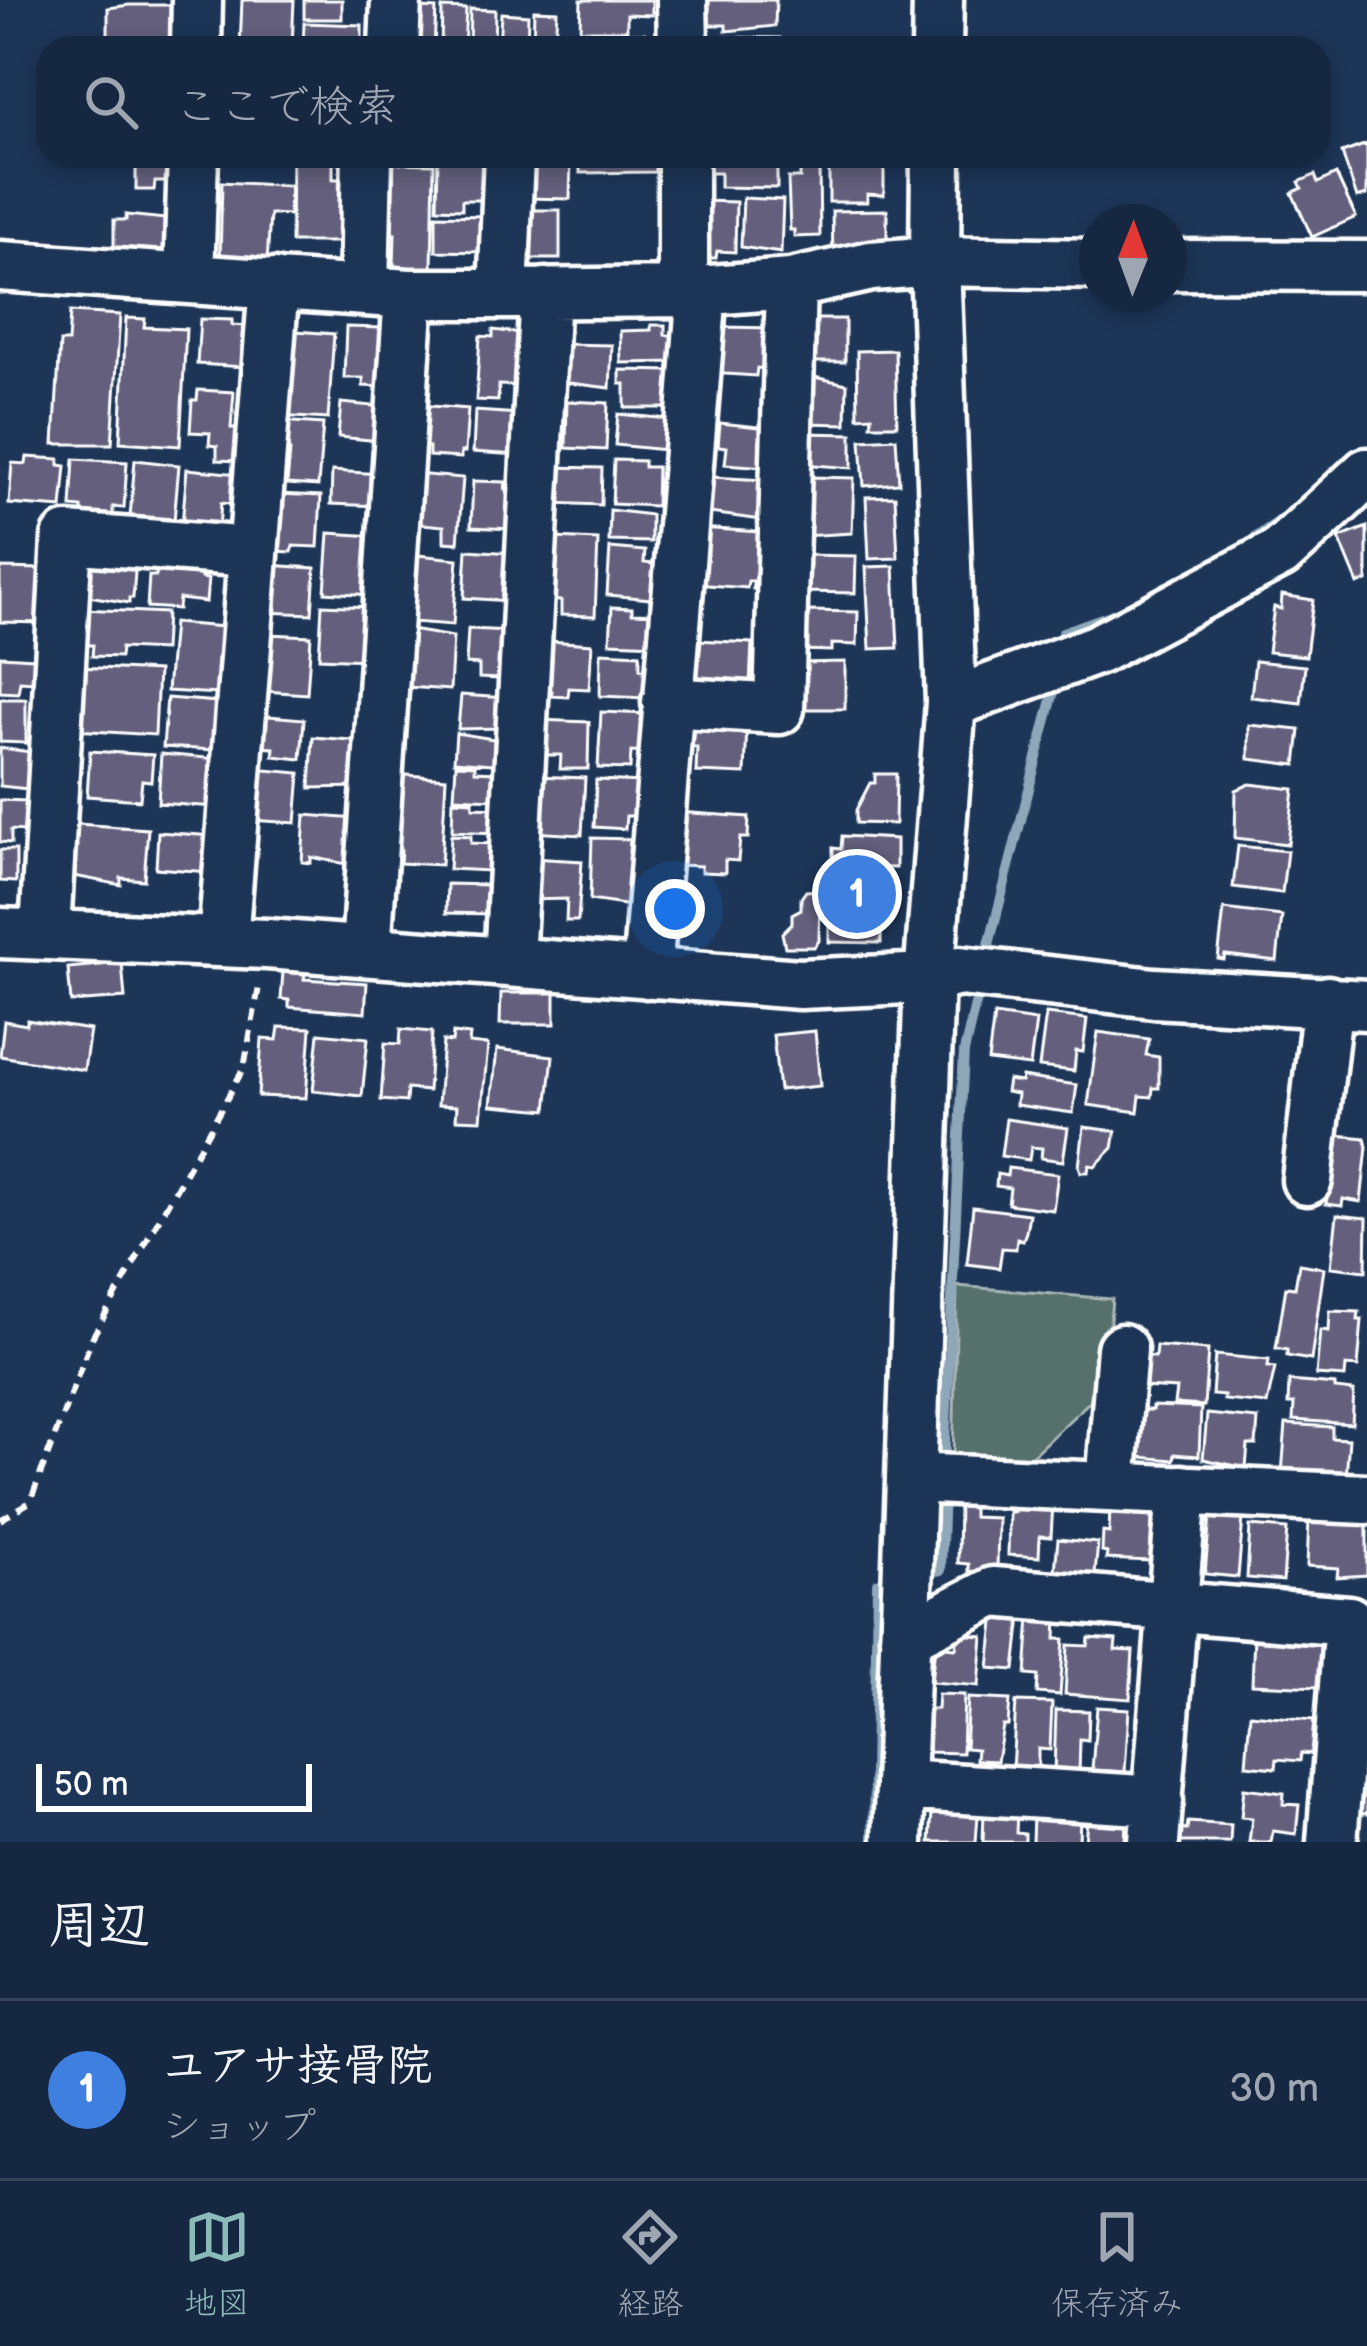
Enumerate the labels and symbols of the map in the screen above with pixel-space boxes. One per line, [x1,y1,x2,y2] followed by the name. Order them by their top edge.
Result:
[1079,204,1187,312] north arrow
[818,849,896,939] pin: 1
[645,879,705,939] your location
[36,1758,312,1811] scale bar

